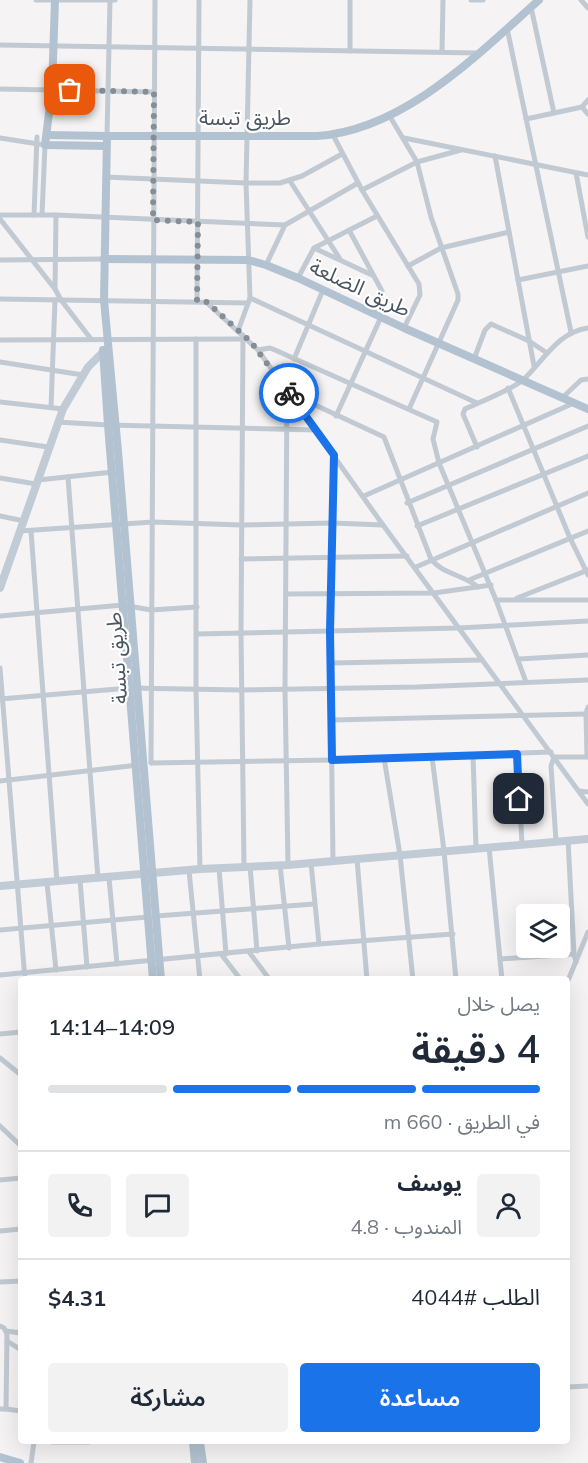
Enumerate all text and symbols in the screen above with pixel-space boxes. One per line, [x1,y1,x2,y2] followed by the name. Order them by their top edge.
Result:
[44,64,95,115] pin
[53,73,86,106] icon: bag
[199,104,291,131] street label: طريق تبسة
[305,252,415,323] street label: طريق الضلعة
[259,363,319,423] courier
[273,377,306,410] icon: bike
[100,611,133,705] street label: طريق تبسة
[493,773,544,824] pin
[502,782,535,815] icon: home
[516,904,570,958] map controls
[516,904,570,958] button: layers
[458,991,540,1016] text: يصل خلال
[48,1013,175,1041] text: 14:09–14:14
[412,1024,540,1073] text: 4 دقيقة
[384,1109,540,1134] text: في الطريق · 660 m
[397,1169,462,1197] text: يوسف
[48,1174,111,1237] button: phone
[126,1174,189,1237] button: chat
[477,1174,540,1237] button: person
[351,1214,462,1239] text: المندوب · 4.8
[411,1283,540,1311] text: الطلب #4044
[48,1284,106,1312] text: $4.31
[48,1363,288,1432] button: مشاركة
[300,1363,540,1432] button: مساعدة

